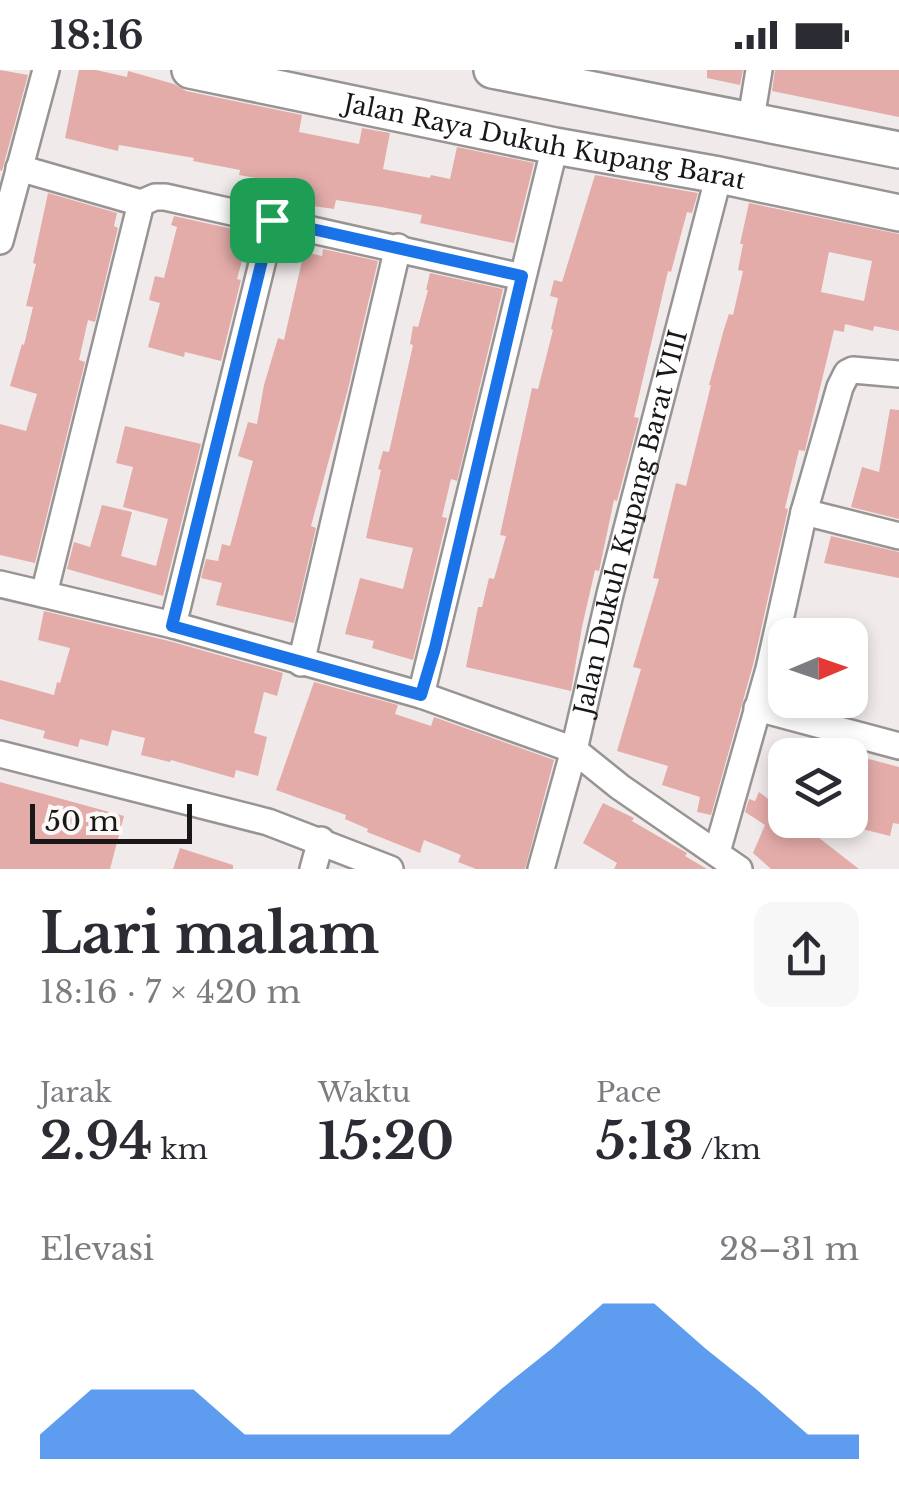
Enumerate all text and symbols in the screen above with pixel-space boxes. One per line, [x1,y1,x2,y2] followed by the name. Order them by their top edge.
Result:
[50,12,144,59] text: 18:16
[338,86,749,196] street label: Jalan Raya Dukuh Kupang Barat
[230,178,315,263] pin
[245,193,300,248] icon: arrive
[566,327,694,721] street label: Jalan Dukuh Kupang Barat VIII
[768,618,868,718] north arrow
[768,618,868,838] map controls
[768,738,868,838] button: layers
[30,799,192,844] scale bar
[45,804,119,839] text: 50 m
[40,900,379,968] text: Lari malam
[754,902,859,1007] button: share
[40,972,301,1012] text: 18:16 · 7 × 420 m
[40,1075,112,1110] text: Jarak
[318,1075,411,1110] text: Waktu
[596,1075,661,1110] text: Pace
[40,1110,152,1173] text: 2.94
[318,1110,454,1173] text: 15:20
[596,1110,694,1173] text: 5:13
[152,1132,208,1167] text: km
[694,1132,761,1167] text: /km
[40,1229,154,1269] text: Elevasi
[719,1229,859,1269] text: 28–31 m

